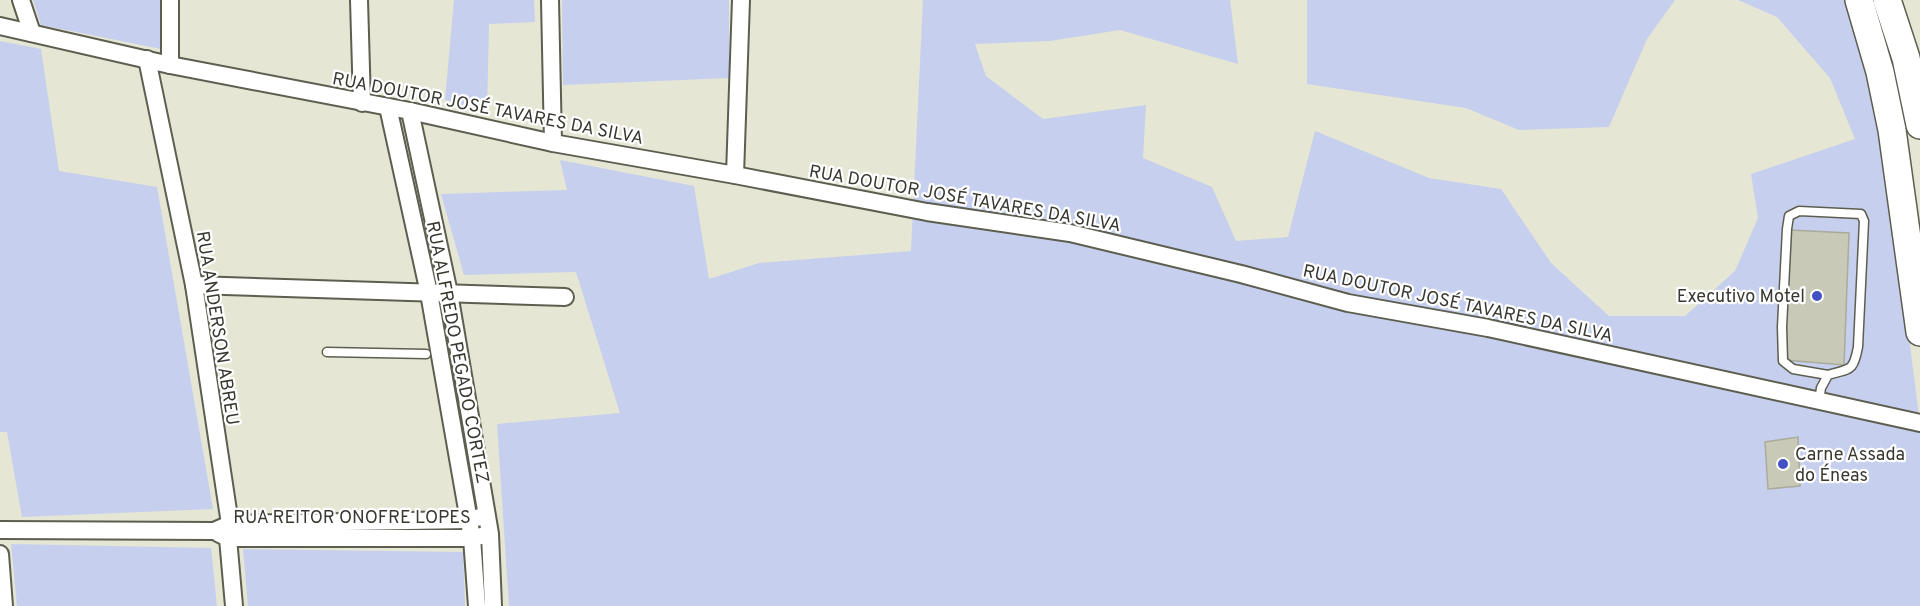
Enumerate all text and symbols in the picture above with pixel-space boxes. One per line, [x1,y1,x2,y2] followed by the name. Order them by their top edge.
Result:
[330,66,646,151] street label: RUA DOUTOR JOSÉ TAVARES DA SILVA
[807,159,1123,238] street label: RUA DOUTOR JOSÉ TAVARES DA SILVA
[420,219,493,485] street label: RUA ALFREDO PEGADO CORTEZ
[190,229,243,427] street label: RUA ANDERSON ABREU
[1301,258,1615,349] street label: RUA DOUTOR JOSÉ TAVARES DA SILVA
[1677,286,1805,309] place label: Executivo Motel
[1810,289,1824,303] marker: Executivo Motel
[1795,444,1905,488] place label: Carne Assada do Éneas
[1776,457,1790,471] marker: Carne Assada do Éneas
[233,507,471,530] street label: RUA REITOR ONOFRE LOPES

